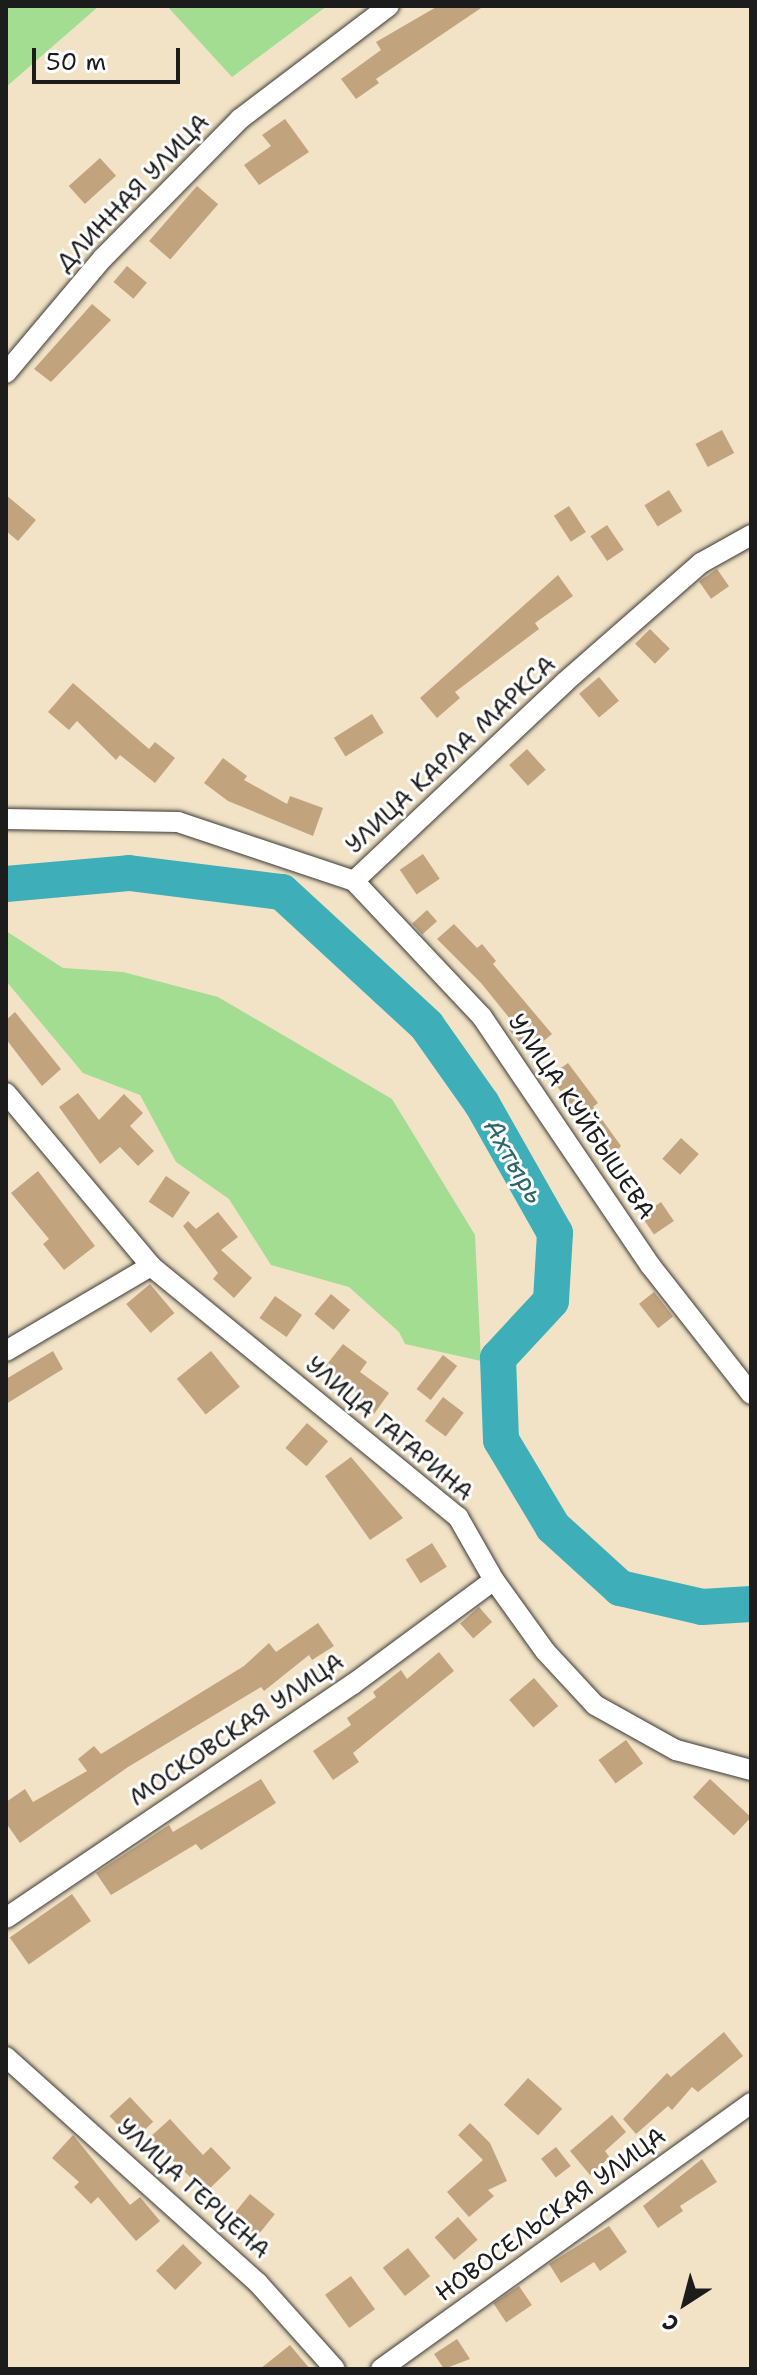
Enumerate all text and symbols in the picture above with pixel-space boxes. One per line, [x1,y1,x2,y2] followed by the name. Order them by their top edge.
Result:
[36,32,184,82] scale bar
[46,46,106,78] text: 50 m
[50,108,216,278] street label: ДЛИННАЯ УЛИЦА
[340,650,562,860] street label: УЛИЦА КАРЛА МАРКСА
[501,1009,661,1225] street label: УЛИЦА КУЙБЫШЕВА
[477,1113,551,1209] water label: Ахтырь
[299,1351,479,1507] street label: УЛИЦА ГАГАРИНА
[124,1647,350,1813] street label: МОСКОВСКАЯ УЛИЦА
[111,2113,275,2265] street label: УЛИЦА ГЕРЦЕНА
[430,2122,672,2308] street label: НОВОСЕЛЬСКАЯ УЛИЦА
[645,2263,725,2343] north arrow
[657,2307,685,2339] text: С

